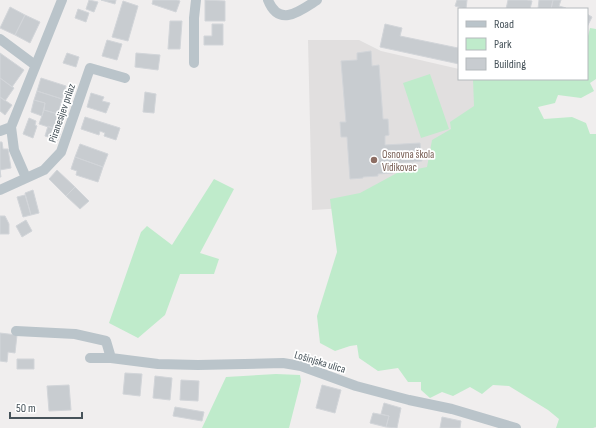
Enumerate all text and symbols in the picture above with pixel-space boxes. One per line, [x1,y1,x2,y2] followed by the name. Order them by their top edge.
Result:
[458,8,588,80] legend
[494,17,514,32] text: Road
[494,37,512,52] text: Park
[494,57,526,72] text: Building
[46,82,78,144] street label: Piranesijev prilaz
[382,148,434,174] place label: Osnovna škola Vidikovac
[369,155,379,165] marker: Osnovna škola Vidikovac
[293,348,347,376] street label: Lošinjska ulica
[10,394,82,420] scale bar
[16,401,36,416] text: 50 m

